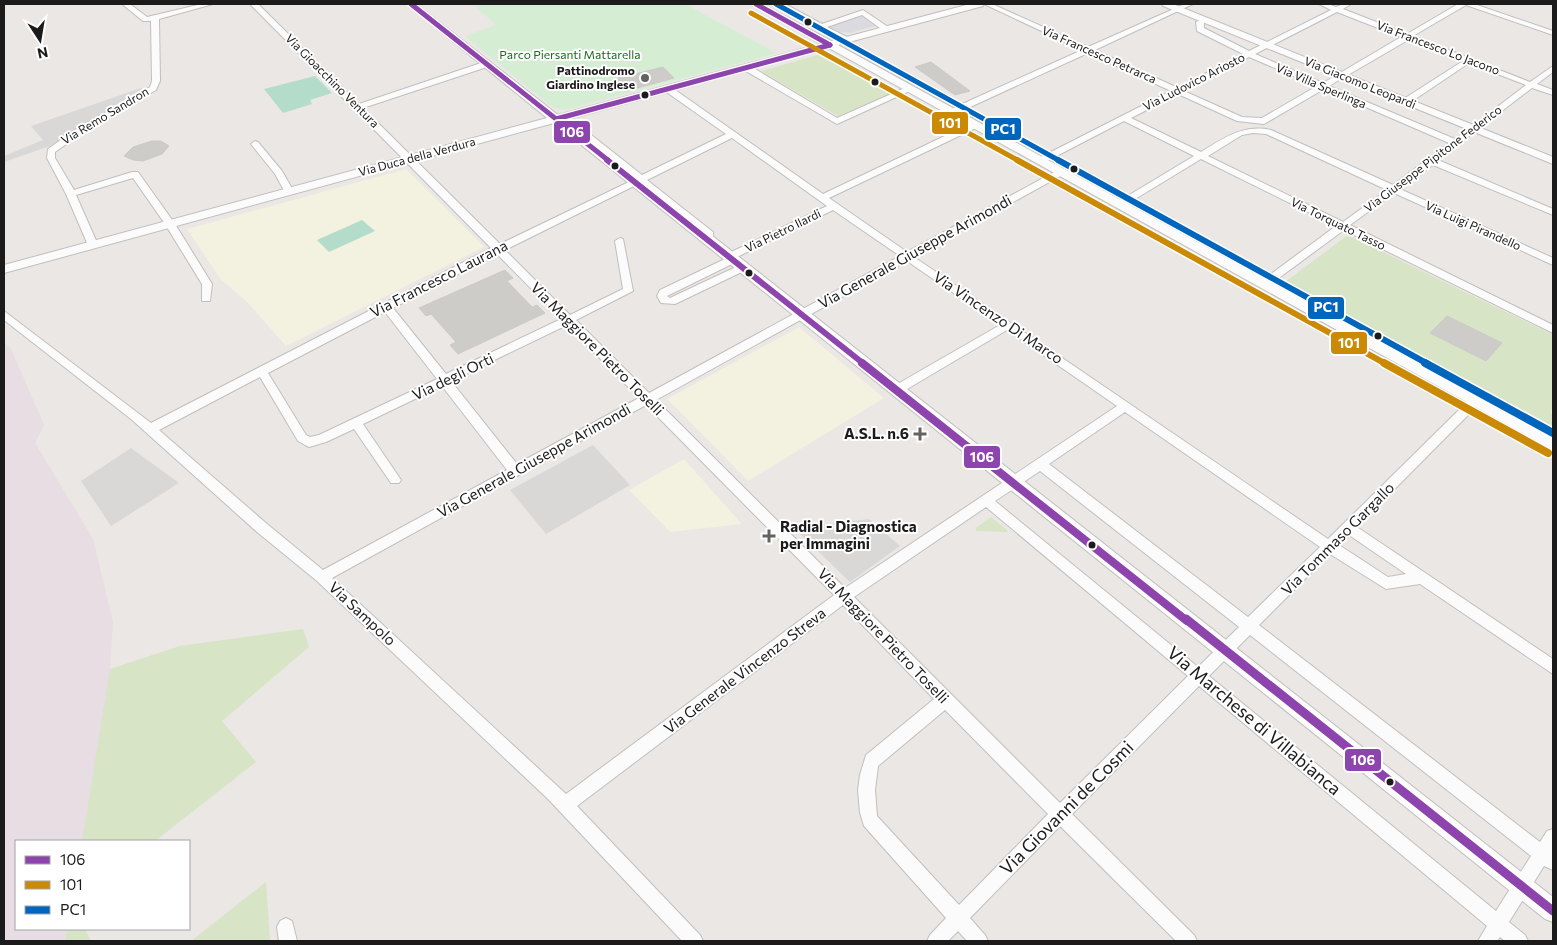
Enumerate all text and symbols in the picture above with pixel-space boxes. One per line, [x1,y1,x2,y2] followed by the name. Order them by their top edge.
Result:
[15,15,65,65] north arrow
[803,17,813,27] unlabelled marker
[1374,17,1502,78] street label: Via Francesco Lo Jacono
[1040,23,1159,86] street label: Via Francesco Petrarca
[283,31,382,130] street label: Via Gioacchino Ventura
[36,44,50,63] text: N
[499,47,641,61] park label: Parco Piersanti Mattarella
[1140,49,1247,113] street label: Via Ludovico Ariosto
[1302,53,1418,111] street label: Via Giacomo Leopardi
[1274,60,1369,110] street label: Via Villa Sperlinga
[546,63,635,91] place label: Pattinodromo Giardino Inglese
[639,72,651,84] marker: Pattinodromo Giardino Inglese
[870,77,880,87] unlabelled marker
[58,83,151,147] street label: Via Remo Sandron
[640,90,650,100] unlabelled marker
[1361,102,1504,215] street label: Via Giuseppe Pipitone Federico
[931,111,969,135] line badge: 101
[939,114,961,131] text: 101
[984,117,1022,141] line badge: PC1
[553,120,591,144] line badge: 106
[991,120,1016,137] text: PC1
[560,123,584,140] text: 106
[357,134,477,178] street label: Via Duca della Verdura
[610,161,620,171] unlabelled marker
[1069,164,1079,174] unlabelled marker
[815,190,1014,312] street label: Via Generale Giuseppe Arimondi
[1289,194,1388,252] street label: Via Torquato Tasso
[1423,198,1523,253] street label: Via Luigi Pirandello
[742,206,823,255] street label: Via Pietro Ilardi
[367,236,510,321] street label: Via Francesco Laurana
[930,267,1067,367] street label: Via Vincenzo Di Marco
[744,268,754,278] unlabelled marker
[527,278,668,419] street label: Via Maggiore Pietro Toselli
[1307,296,1345,320] line badge: PC1
[1314,298,1339,315] text: PC1
[1330,331,1368,355] line badge: 101
[1373,331,1383,341] unlabelled marker
[1338,334,1360,351] text: 101
[409,349,496,404] street label: Via degli Orti
[434,399,633,521] street label: Via Generale Giuseppe Arimondi
[844,424,909,442] place label: A.S.L. n.6
[913,427,927,441] marker: A.S.L. n.6
[963,445,1001,469] line badge: 106
[970,448,994,465] text: 106
[1277,478,1398,598] street label: Via Tommaso Gargallo
[780,517,917,552] place label: Radial - Diagnostica per Immagini
[762,529,776,543] marker: Radial - Diagnostica per Immagini
[1087,540,1097,550] unlabelled marker
[814,564,953,707] street label: Via Maggiore Pietro Toselli
[325,578,400,649] street label: Via Sampolo
[660,603,829,737] street label: Via Generale Vincenzo Streva
[1163,641,1346,799] street label: Via Marchese di Villabianca
[995,736,1138,879] street label: Via Giovanni de Cosmi
[1344,748,1382,772] line badge: 106
[1351,751,1375,768] text: 106
[1385,777,1395,787] unlabelled marker
[15,840,190,930] legend
[60,850,85,868] text: 106
[60,875,83,893] text: 101
[60,900,86,918] text: PC1

